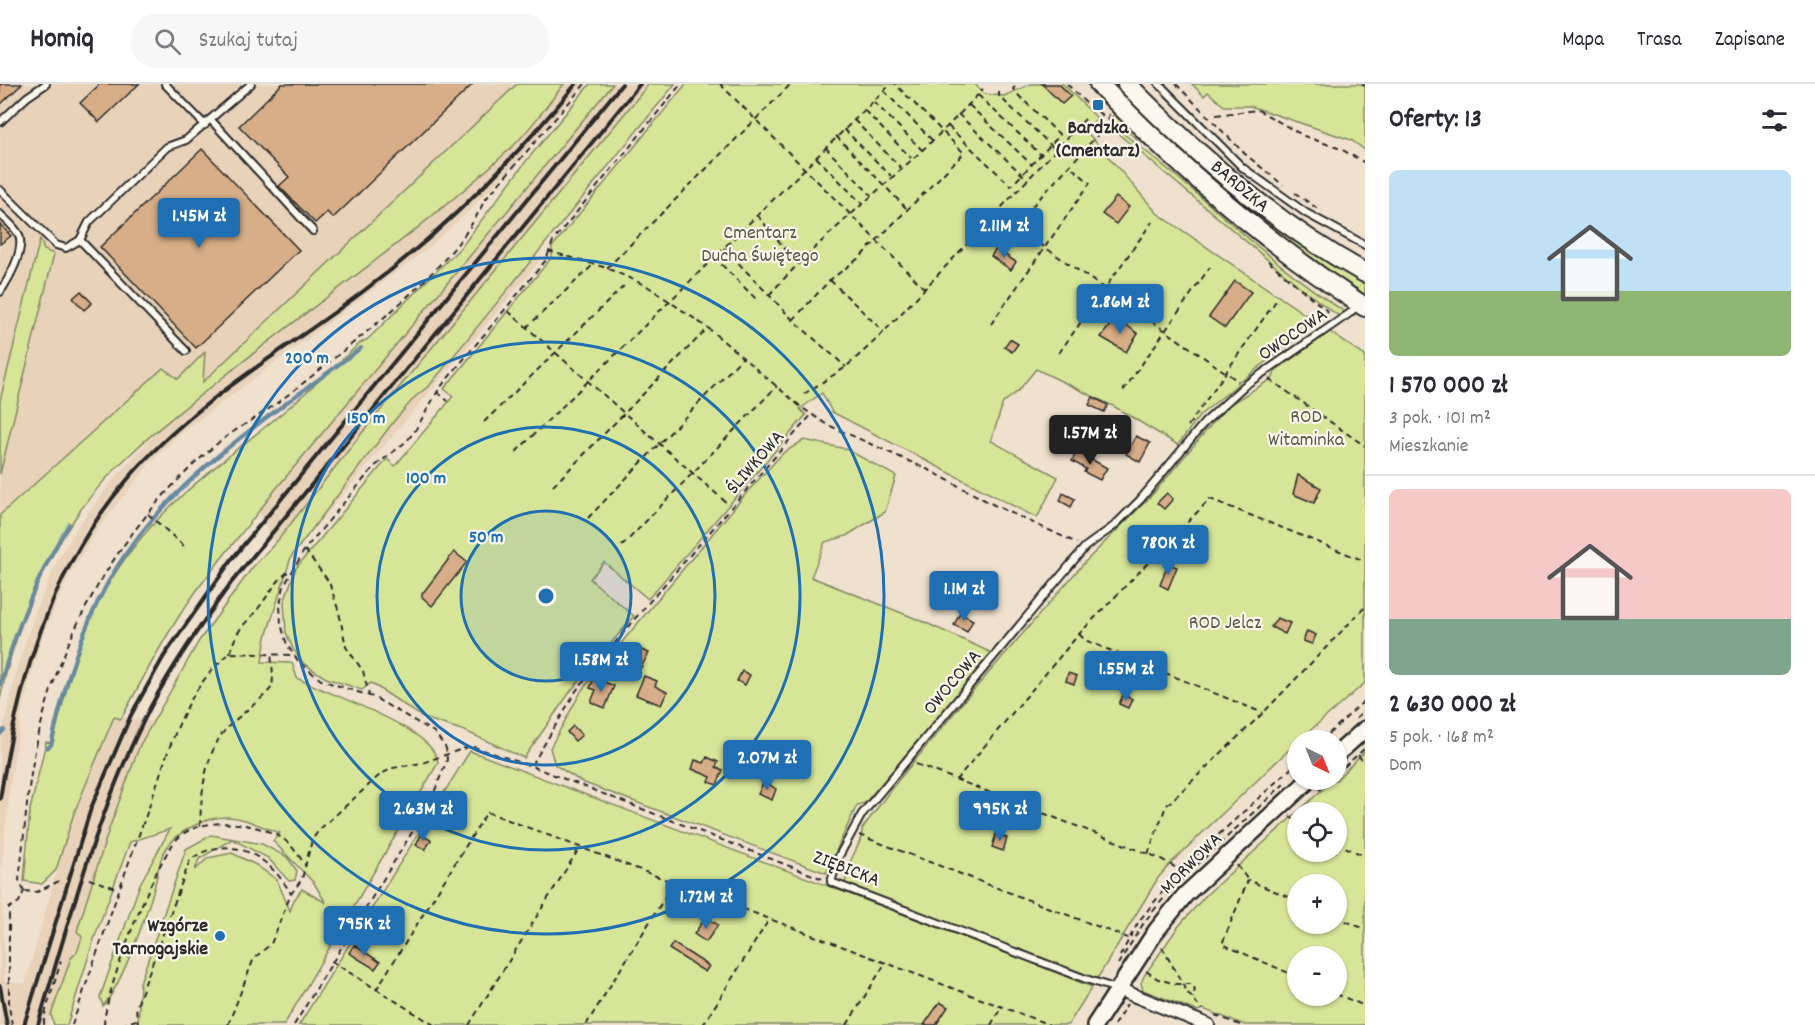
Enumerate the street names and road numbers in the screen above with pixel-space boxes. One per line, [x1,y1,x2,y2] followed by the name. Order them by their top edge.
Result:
[1203,154,1275,220] street label: BARDZKA
[1253,302,1334,369] street label: OWOCOWA
[720,425,792,501] street label: ŚLIWKOWA
[917,644,989,722] street label: OWOCOWA
[1155,826,1230,902] street label: MORWOWA
[808,844,884,895] street label: ZIĘBICKA

